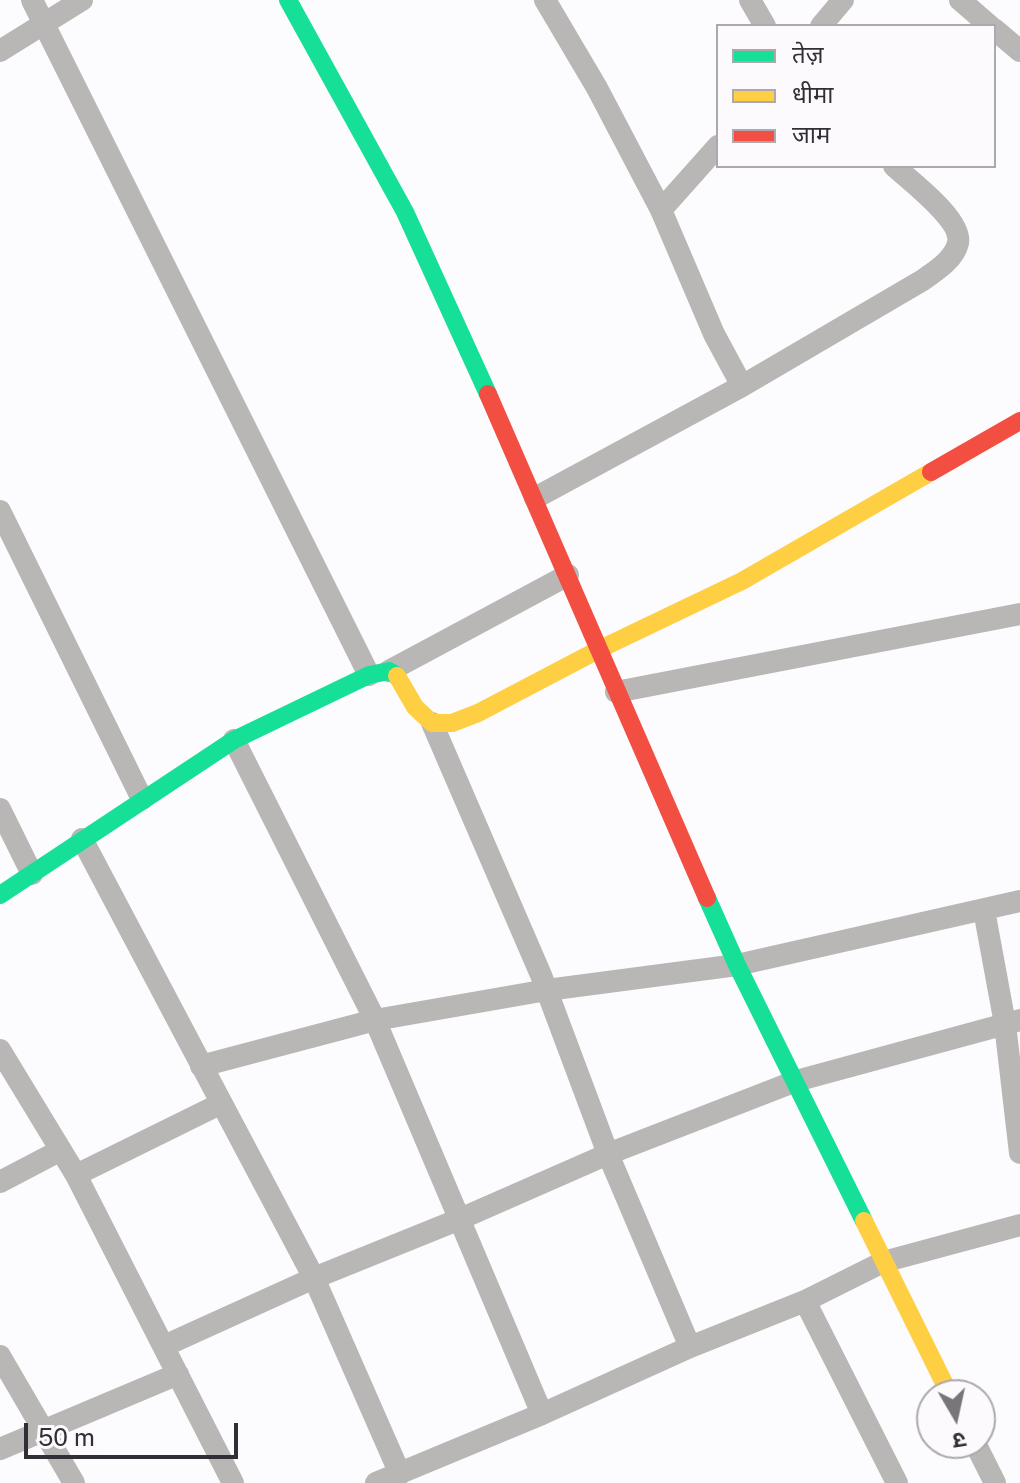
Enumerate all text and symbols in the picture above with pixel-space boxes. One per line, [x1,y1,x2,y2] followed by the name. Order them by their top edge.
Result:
[716,24,996,168] legend
[792,40,824,68] text: तेज़
[792,80,834,108] text: धीमा
[792,120,830,148] text: जाम
[916,1379,996,1459] north arrow
[28,1407,242,1457] scale bar
[38,1423,95,1451] text: 50 m
[951,1427,968,1455] text: उ

